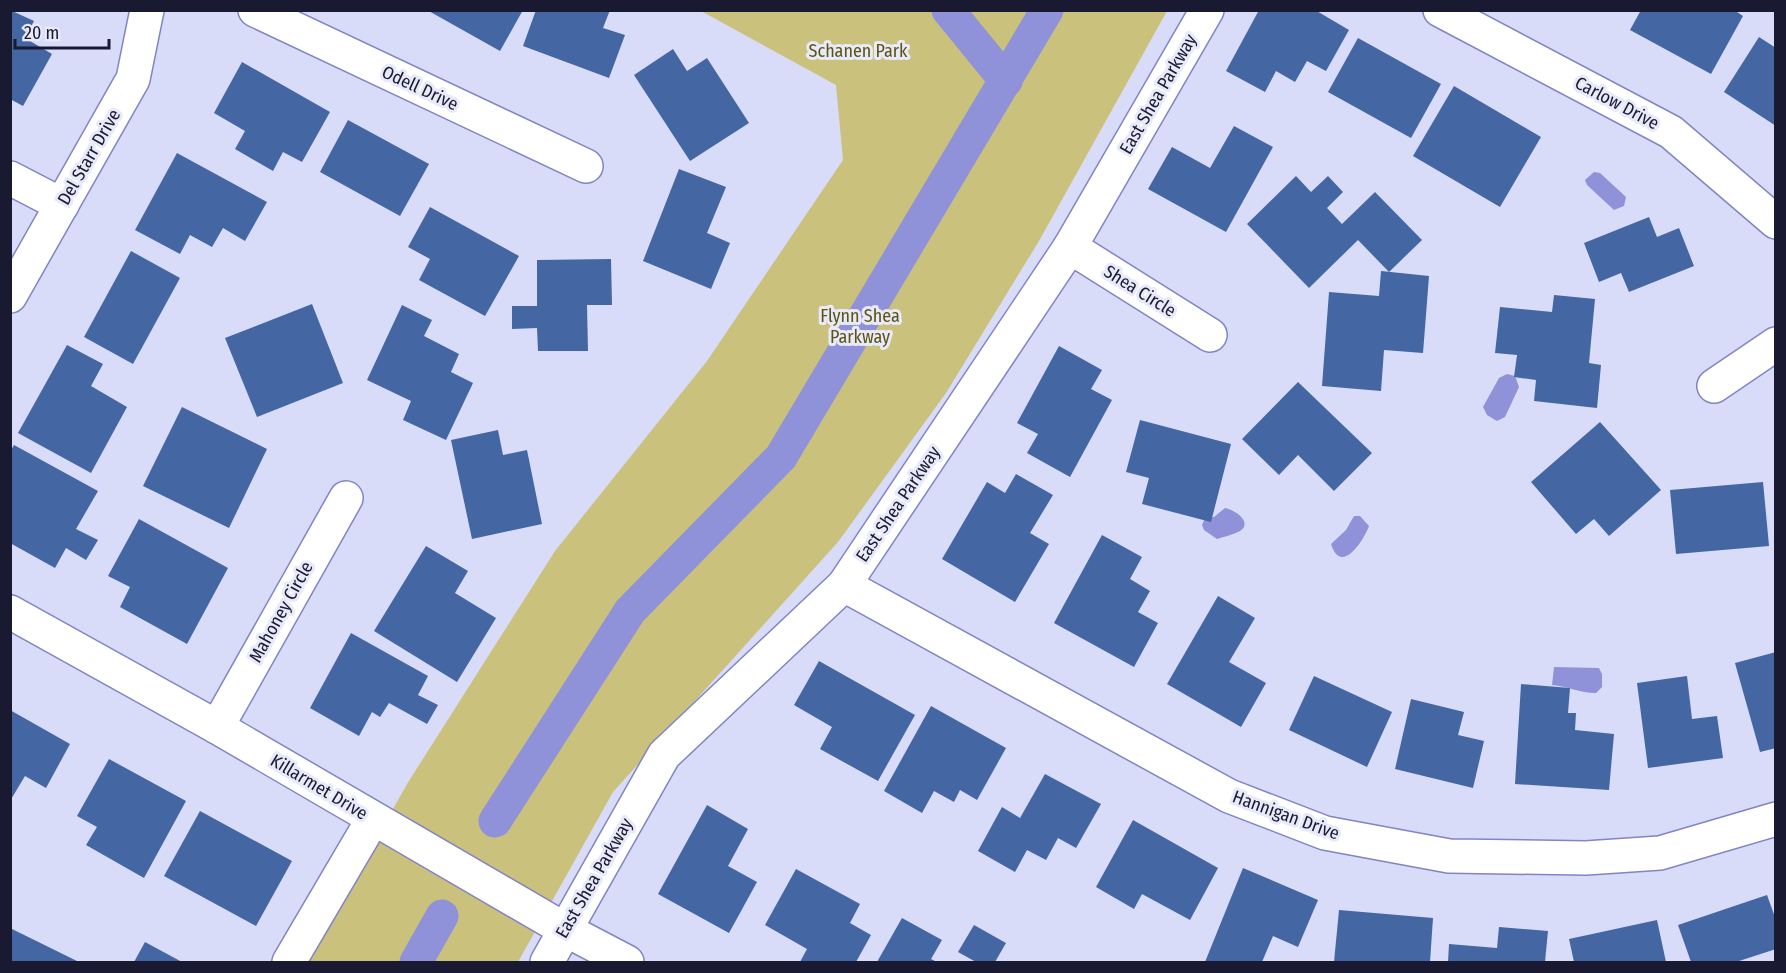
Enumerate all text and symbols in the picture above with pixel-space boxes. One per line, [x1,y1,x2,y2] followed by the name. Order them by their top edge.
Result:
[15,12,110,50] scale bar
[24,22,59,44] text: 20 m
[1115,30,1201,158] street label: East Shea Parkway
[809,40,908,62] park label: Schanen Park
[378,61,462,115] street label: Odell Drive
[1571,72,1663,134] street label: Carlow Drive
[53,105,125,209] street label: Del Starr Drive
[1100,260,1180,322] street label: Shea Circle
[820,305,900,348] park label: Flynn Shea Parkway
[851,442,945,566] street label: East Shea Parkway
[244,558,318,666] street label: Mahoney Circle
[266,749,372,825] street label: Killarmet Drive
[1230,786,1342,845] street label: Hannigan Drive
[551,814,637,942] street label: East Shea Parkway

